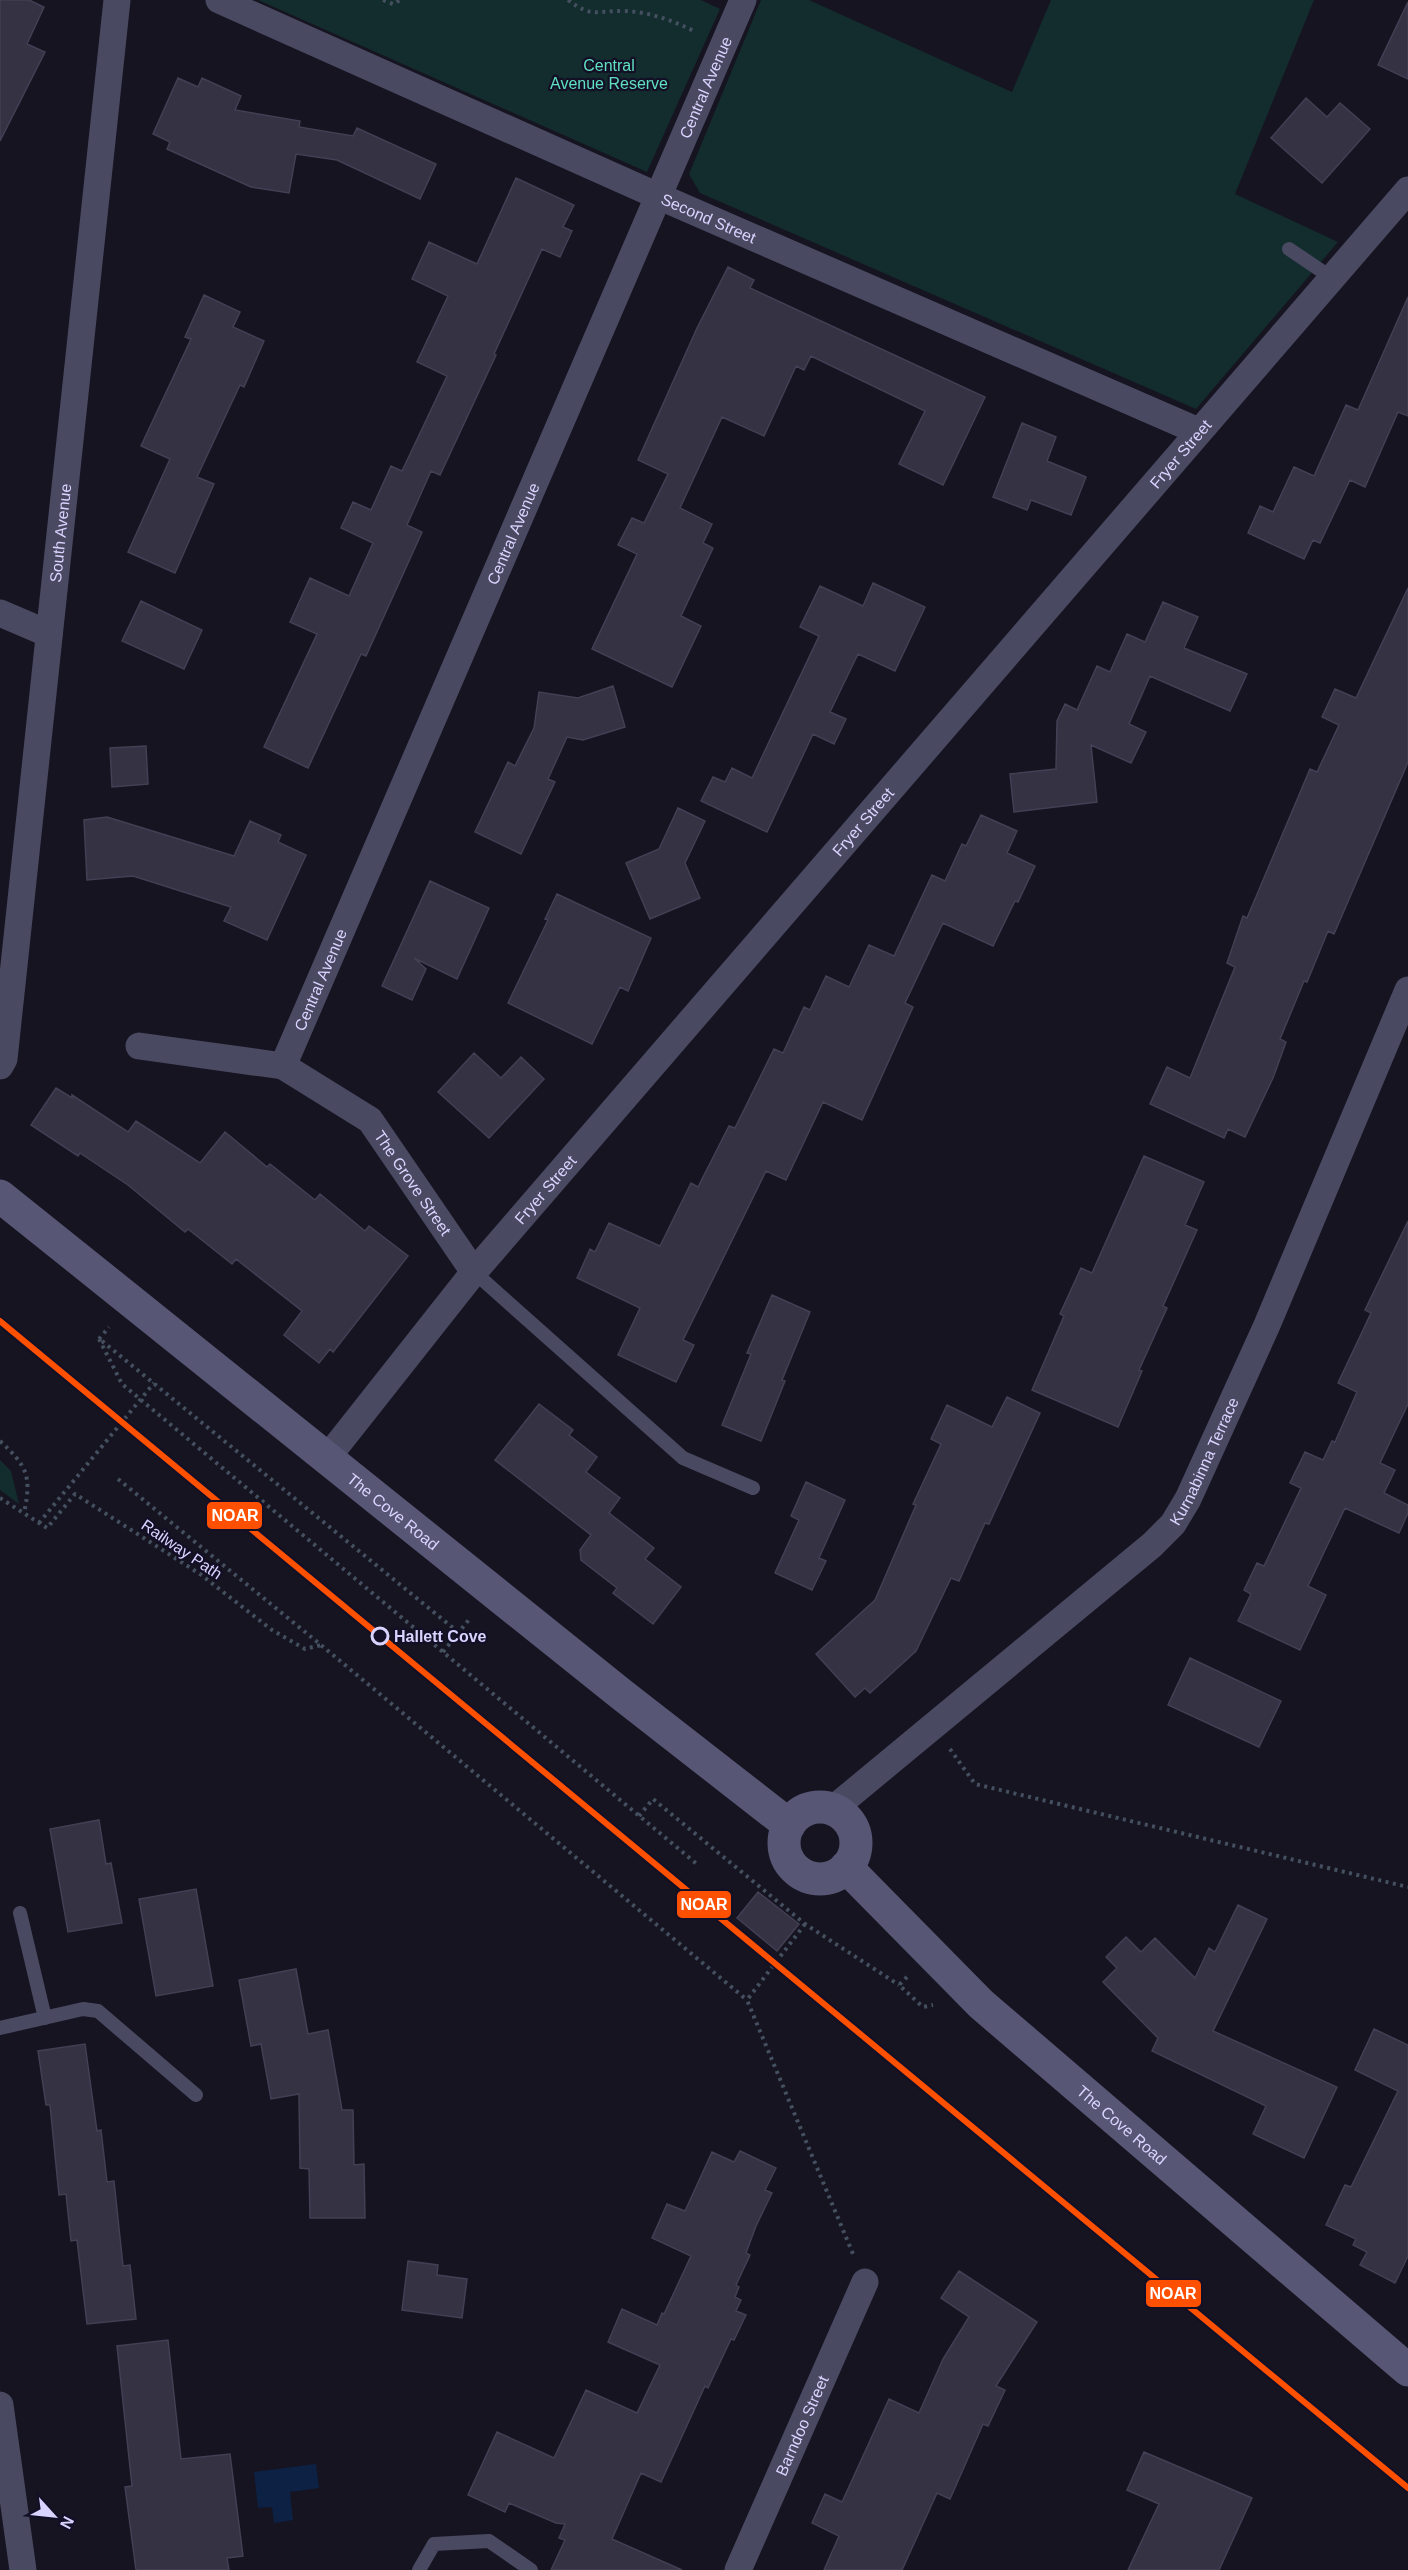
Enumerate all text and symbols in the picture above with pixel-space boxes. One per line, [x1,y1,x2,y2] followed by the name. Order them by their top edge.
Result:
[676,34,735,141] street label: Central Avenue
[550,57,668,92] park label: Central Avenue Reserve
[659,190,759,247] street label: Second Street
[1147,416,1215,492] street label: Fryer Street
[484,480,543,587] street label: Central Avenue
[47,483,74,583] street label: South Avenue
[829,784,898,860] street label: Fryer Street
[291,926,350,1033] street label: Central Avenue
[371,1128,455,1239] street label: The Grove Street
[512,1152,580,1227] street label: Fryer Street
[1166,1395,1242,1528] street label: Kurnabinna Terrace
[344,1470,442,1553] street label: The Cove Road
[206,1501,263,1530] line badge: NOAR
[211,1507,259,1524] text: NOAR
[138,1516,225,1583] street label: Railway Path
[371,1627,389,1645] marker: Hallett Cove
[394,1628,487,1645] place label: Hallett Cove
[676,1890,732,1919] line badge: NOAR
[680,1896,728,1913] text: NOAR
[1074,2082,1170,2168] street label: The Cove Road
[1145,2279,1202,2308] line badge: NOAR
[1149,2285,1197,2302] text: NOAR
[773,2372,832,2478] street label: Barndoo Street
[24,2486,84,2546] north arrow
[57,2514,77,2532] text: N

